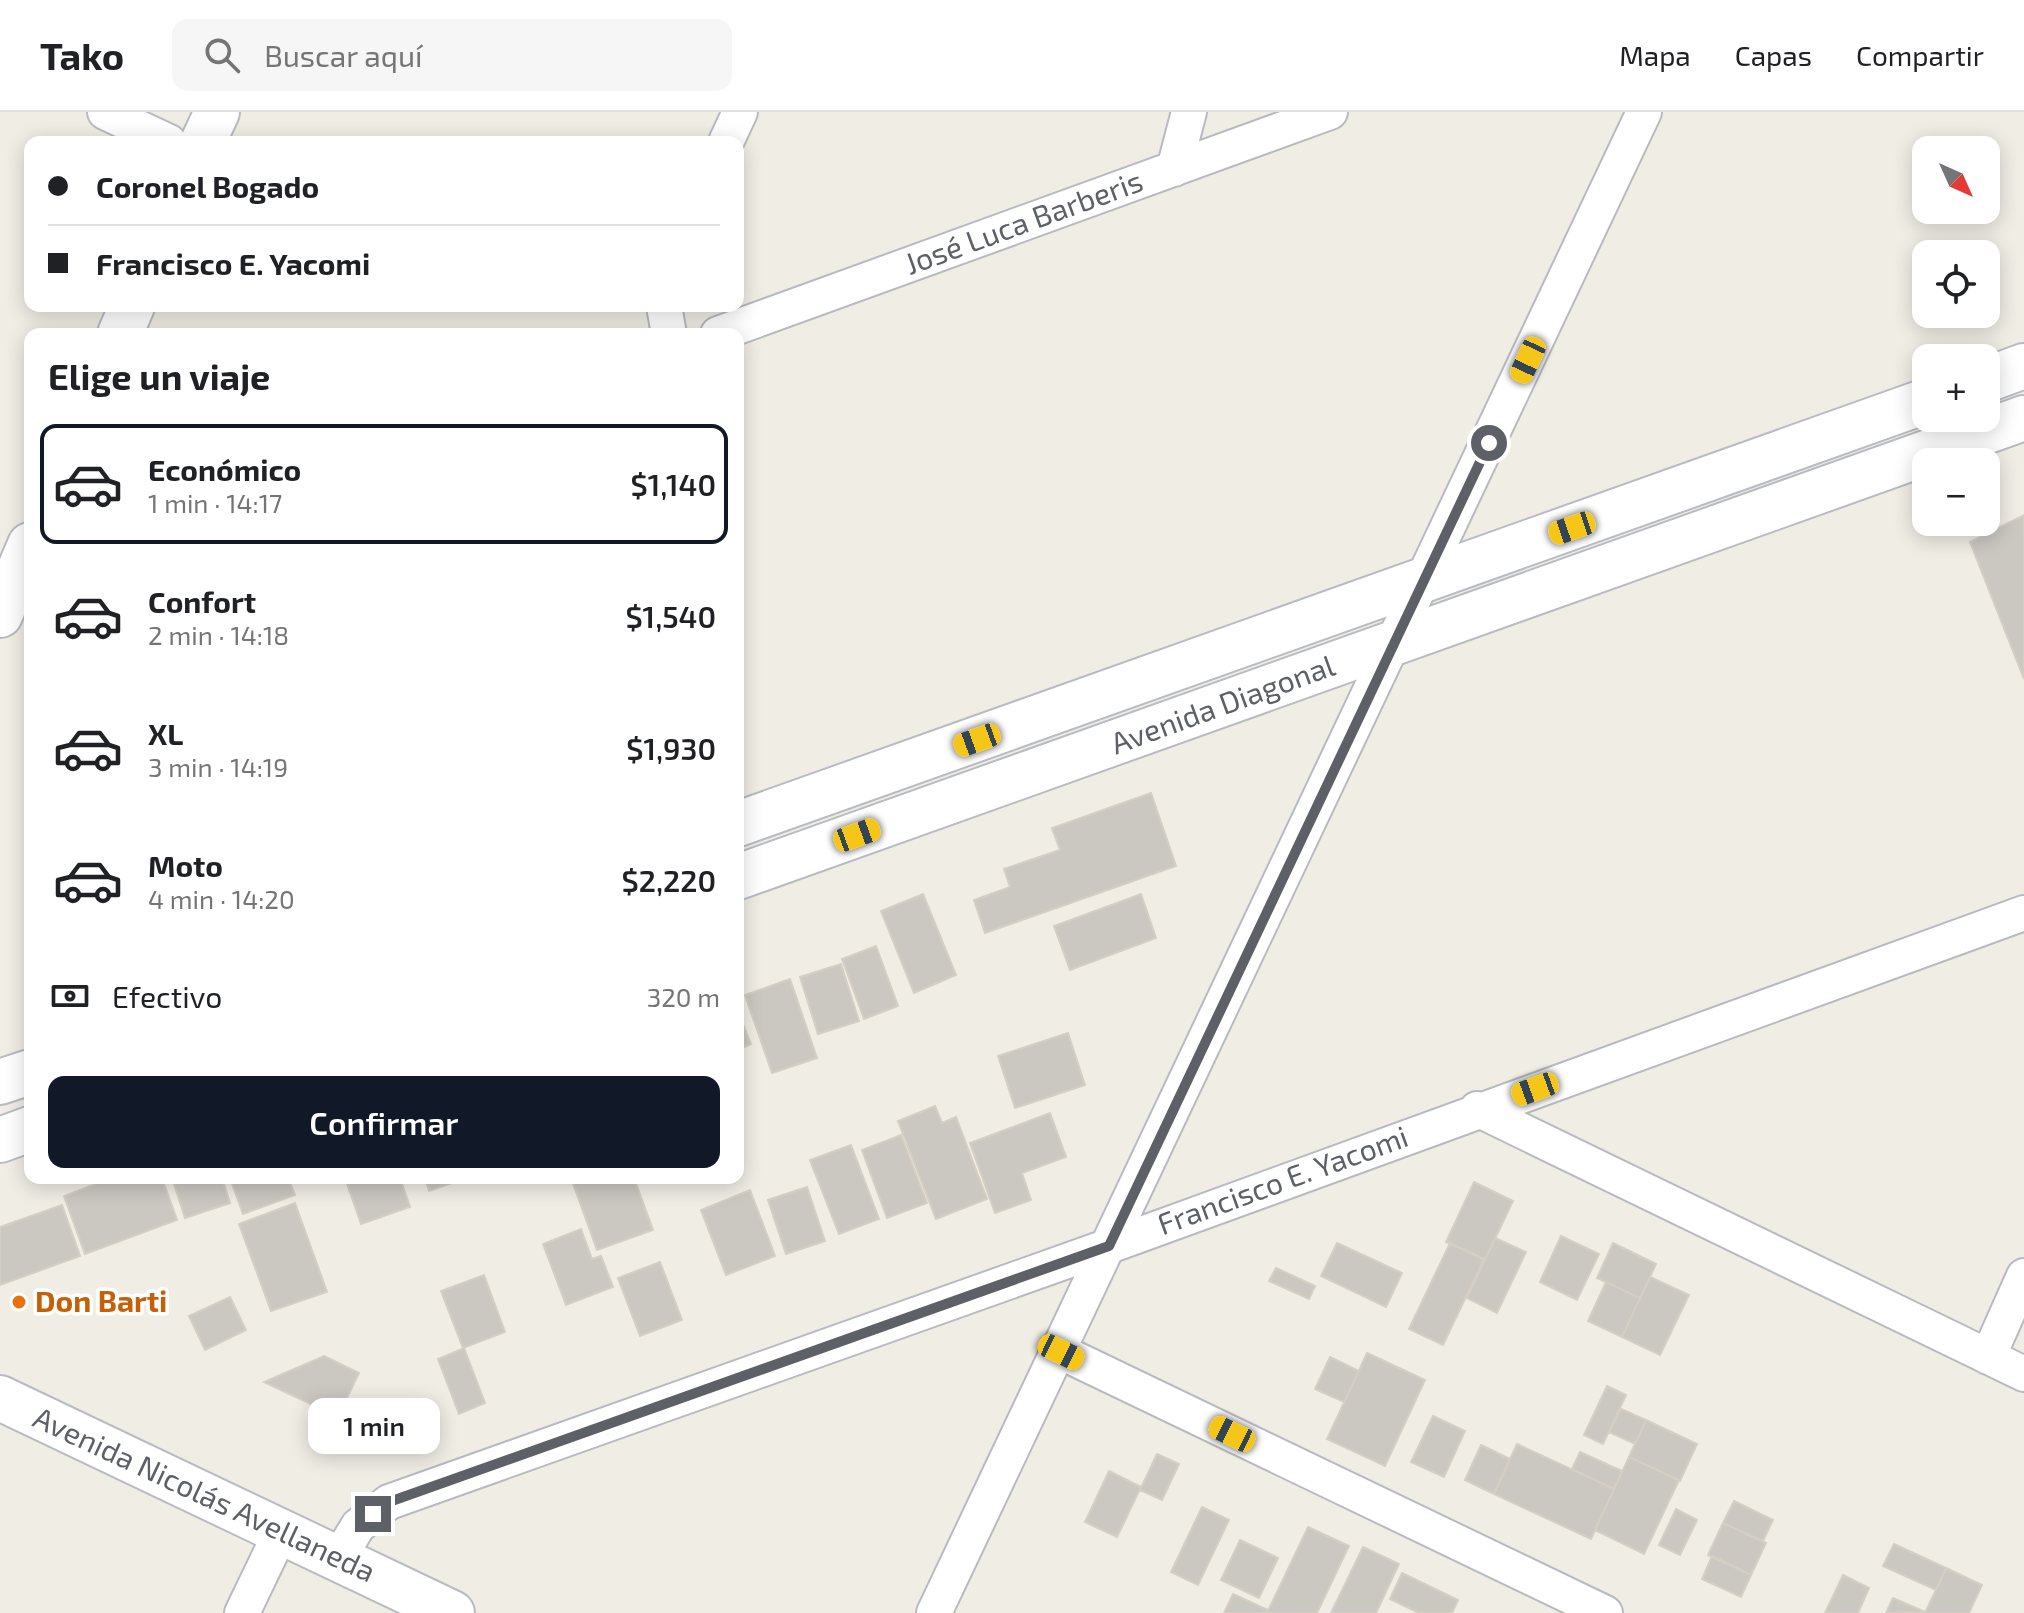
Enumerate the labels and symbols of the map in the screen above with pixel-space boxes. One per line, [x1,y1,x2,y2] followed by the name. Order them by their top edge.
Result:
[1912,136,2000,224] north arrow
[899,161,1147,281] street label: José Luca Barberis
[1507,333,1549,387] car
[1471,425,1507,461] route start
[1545,509,1599,547] car
[1106,646,1339,760] street label: Avenida Diagonal
[950,721,1004,759] car
[830,816,884,854] car
[1508,1070,1562,1108] car
[1152,1117,1412,1241] street label: Francisco E. Yacomi
[35,1282,167,1318] place label: Don Barti
[10,1293,28,1311] marker: Don Barti
[1034,1331,1088,1373] car
[28,1398,382,1588] street label: Avenida Nicolás Avellaneda
[307,1398,439,1454] callout: 1 min
[1205,1413,1259,1455] car
[355,1496,391,1532] route end

